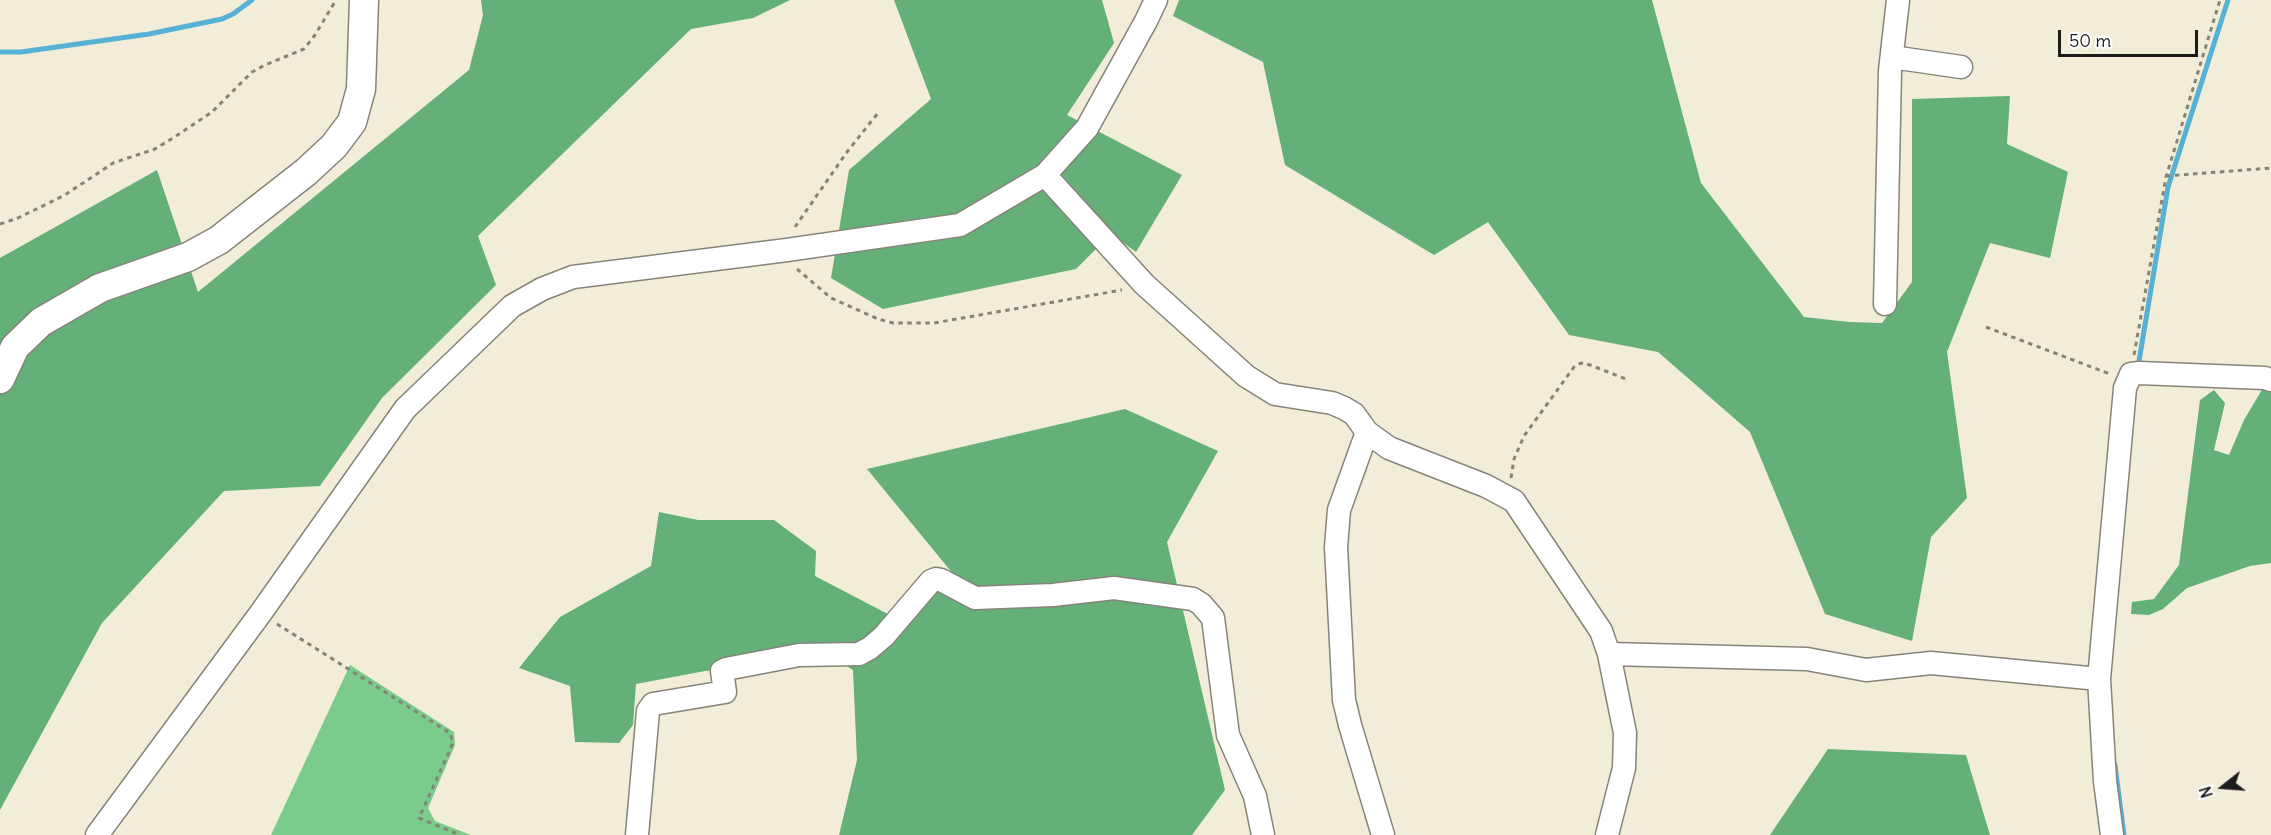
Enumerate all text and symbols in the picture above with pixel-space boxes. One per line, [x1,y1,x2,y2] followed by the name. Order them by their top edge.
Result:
[2061,18,2200,56] scale bar
[2069,29,2111,52] text: 50 m
[2193,757,2253,817] north arrow
[2195,784,2217,800] text: N

